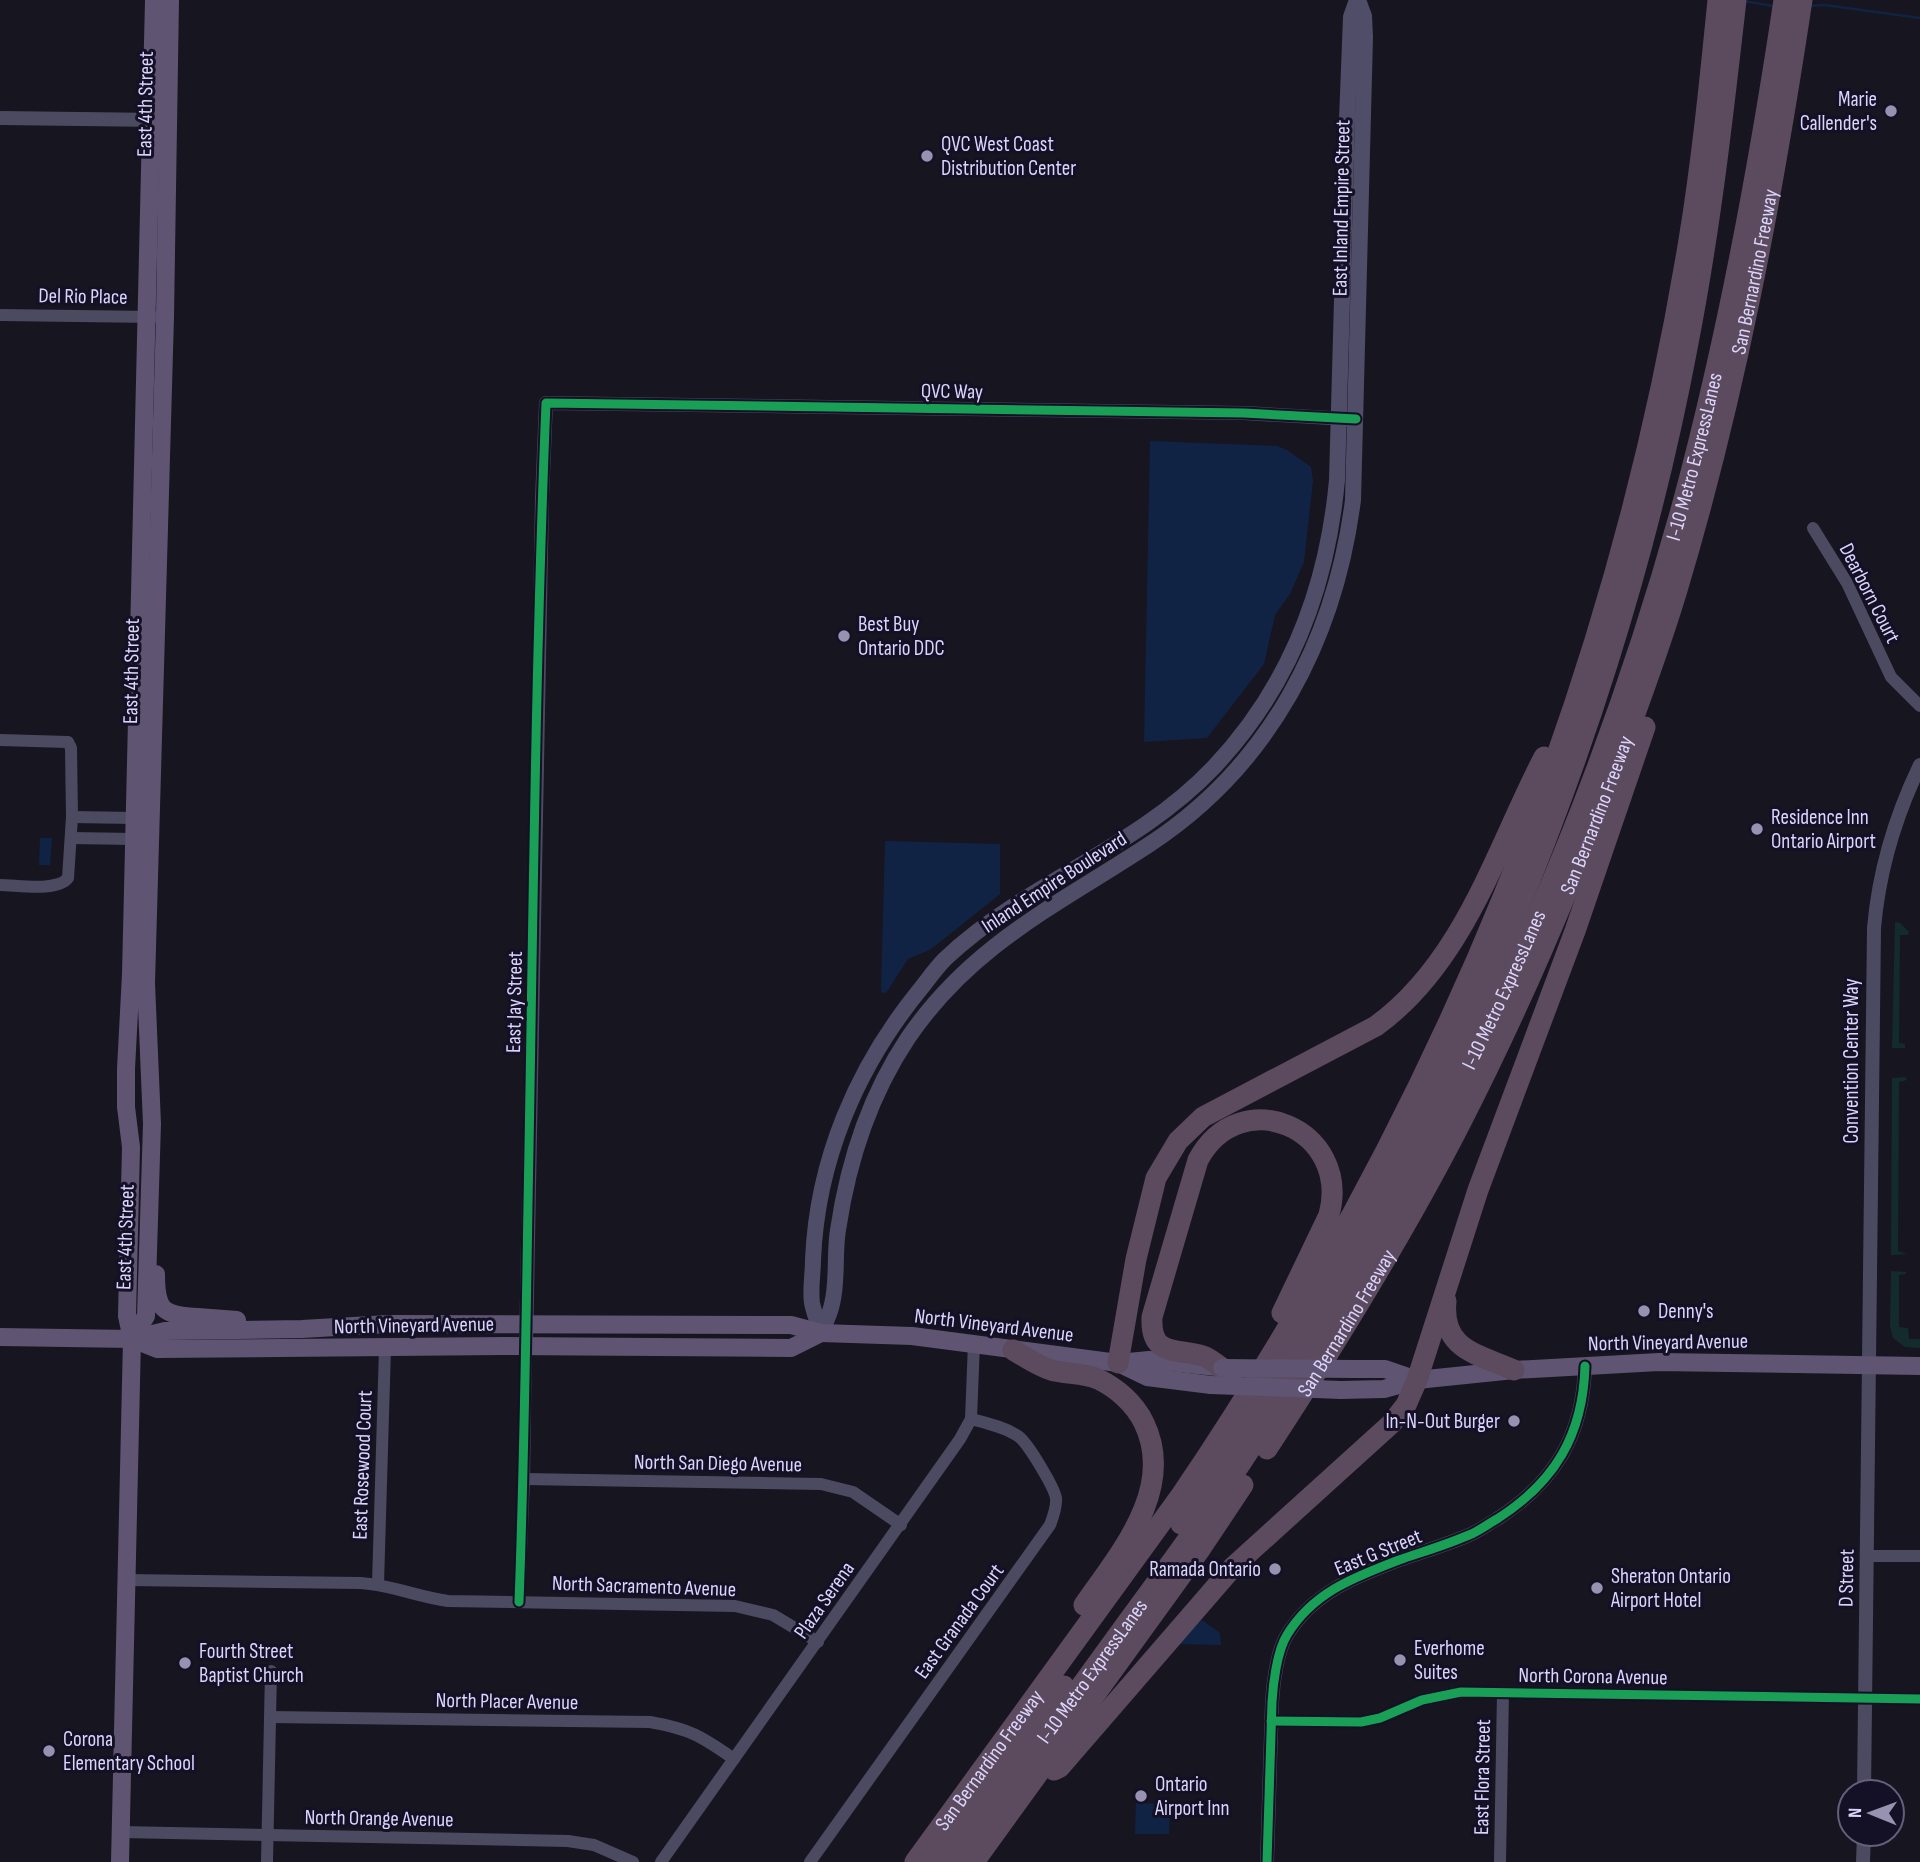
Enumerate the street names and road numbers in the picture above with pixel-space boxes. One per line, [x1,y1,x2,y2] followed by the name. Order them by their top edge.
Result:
[132,51,159,157] street label: East 4th Street
[1327,120,1356,296] street label: East Inland Empire Street
[1726,187,1784,357] street label: San Bernardino Freeway
[38,283,128,310] street label: Del Rio Place
[1661,370,1728,544] street label: I-10 Metro ExpressLanes
[921,378,983,405] street label: QVC Way
[1834,539,1905,647] street label: Dearborn Court
[118,618,145,724] street label: East 4th Street
[1555,733,1639,898] street label: San Bernardino Freeway
[977,826,1131,939] street label: Inland Empire Boulevard
[1457,907,1551,1074] street label: I-10 Metro ExpressLanes
[501,951,528,1053] street label: East Jay Street
[1839,978,1864,1144] street label: Convention Center Way
[111,1184,140,1290] street label: East 4th Street
[1292,1245,1401,1401] street label: San Bernardino Freeway
[913,1303,1075,1348] street label: North Vineyard Avenue
[334,1312,494,1339] street label: North Vineyard Avenue
[1588,1329,1748,1356] street label: North Vineyard Avenue
[347,1390,378,1540] street label: East Rosewood Court
[634,1450,802,1477] street label: North San Diego Avenue
[1331,1524,1425,1581] street label: East G Street
[1833,1549,1860,1607] street label: D Street
[789,1557,860,1644] street label: Plaza Serena
[909,1559,1009,1683] street label: East Granada Court
[551,1571,736,1602] street label: North Sacramento Avenue
[1032,1594,1153,1749] street label: I-10 Metro ExpressLanes
[1518,1663,1668,1690] street label: North Corona Avenue
[930,1685,1049,1836] street label: San Bernardino Freeway
[435,1688,579,1715] street label: North Placer Avenue
[1469,1719,1496,1835] street label: East Flora Street
[304,1805,454,1832] street label: North Orange Avenue

